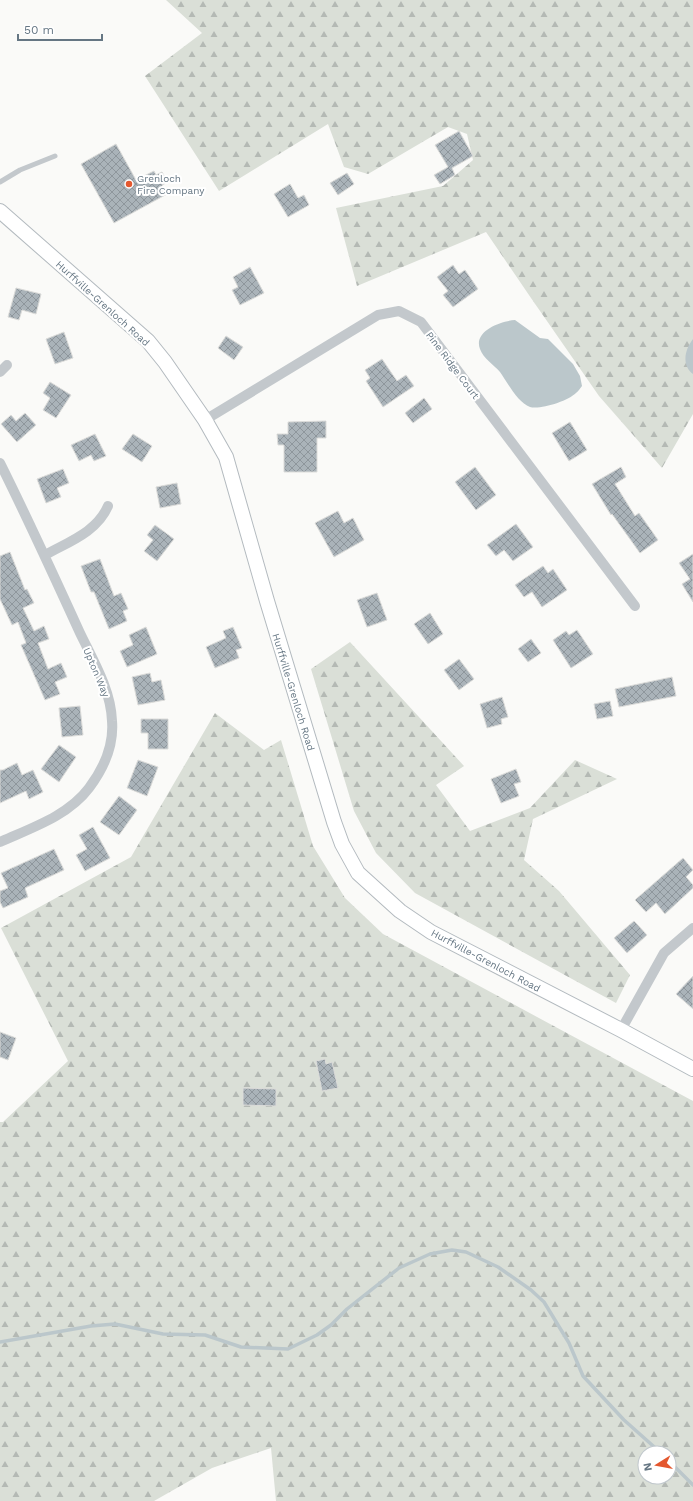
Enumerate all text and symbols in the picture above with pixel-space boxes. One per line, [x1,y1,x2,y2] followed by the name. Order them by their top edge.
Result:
[18,16,102,42] scale bar
[24,23,54,37] text: 50 m
[137,173,205,196] place label: Grenloch Fire Company
[124,179,134,189] marker: Grenloch Fire Company
[54,258,152,348] street label: Hurffville-Grenloch Road
[424,330,482,402] street label: Pine Ridge Court
[270,632,317,752] street label: Hurffville-Grenloch Road
[81,646,112,699] street label: Upton Way
[429,927,542,994] street label: Hurffville-Grenloch Road
[637,1445,677,1485] north arrow
[641,1462,655,1472] text: N

